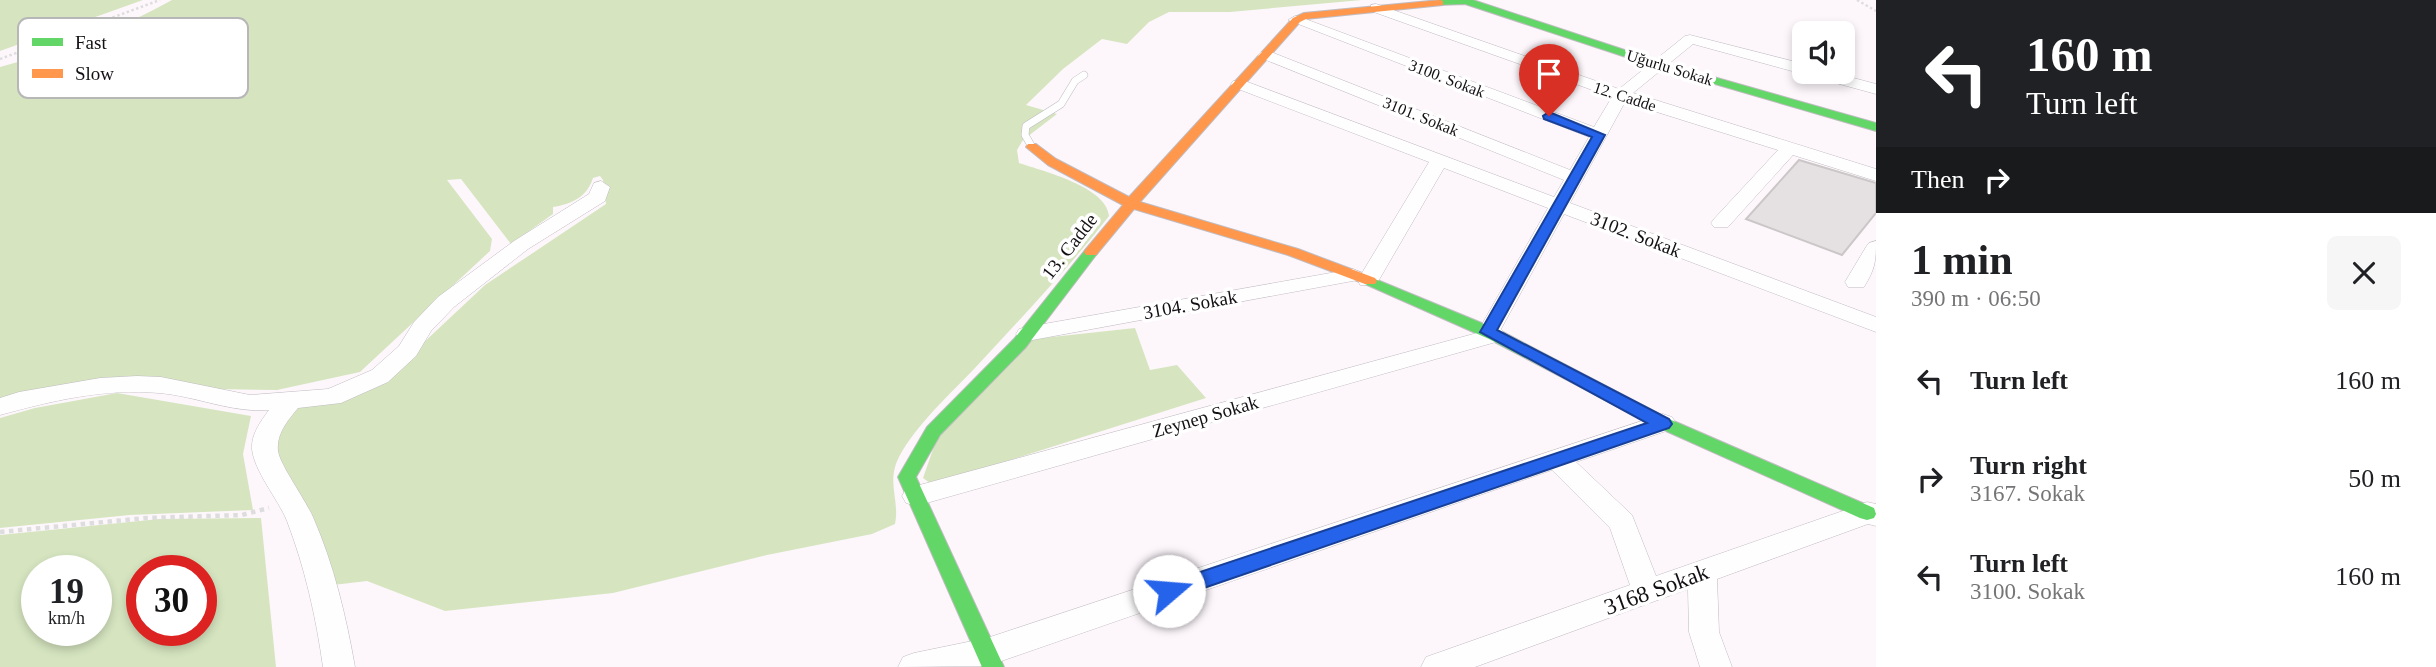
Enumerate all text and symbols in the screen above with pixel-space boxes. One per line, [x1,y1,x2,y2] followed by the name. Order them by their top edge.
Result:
[18,18,248,98] legend
[1792,21,1855,84] map controls
[1792,21,1855,84] button: sound
[2026,27,2153,82] text: 160 m
[1911,28,2002,119] icon: left
[75,32,107,53] text: Fast
[1519,44,1579,116] pin
[1624,46,1715,90] street label: Uğurlu Sokak
[1530,55,1568,93] icon: arrive
[1406,56,1487,101] street label: 3100. Sokak
[75,63,114,84] text: Slow
[1591,78,1658,115] street label: 12. Cadde
[2026,85,2138,121] text: Turn left
[1381,94,1461,139] street label: 3101. Sokak
[1978,161,2016,199] icon: right
[1911,165,1964,194] text: Then
[1588,208,1684,261] street label: 3102. Sokak
[1037,209,1101,283] street label: 13. Cadde
[2327,236,2401,310] button: close
[1911,237,2013,283] text: 1 min
[1141,286,1239,323] street label: 3104. Sokak
[1911,286,2041,311] text: 390 m · 06:50
[1911,362,1949,400] icon: left
[1970,366,2068,395] text: Turn left
[2335,366,2401,395] text: 160 m
[1150,391,1261,442] street label: Zeynep Sokak
[1970,451,2087,480] text: Turn right
[1911,460,1949,498] icon: right
[2348,464,2401,493] text: 50 m
[1970,481,2085,506] text: 3167. Sokak
[1970,549,2068,578] text: Turn left
[1132,554,1206,628] position arrow
[126,555,217,646] speed limit sign: 30
[1911,558,1949,596] icon: left
[1601,559,1712,620] street label: 3168 Sokak
[2335,562,2401,591] text: 160 m
[49,572,84,611] text: 19
[1970,579,2085,604] text: 3100. Sokak
[48,608,85,628] text: km/h

